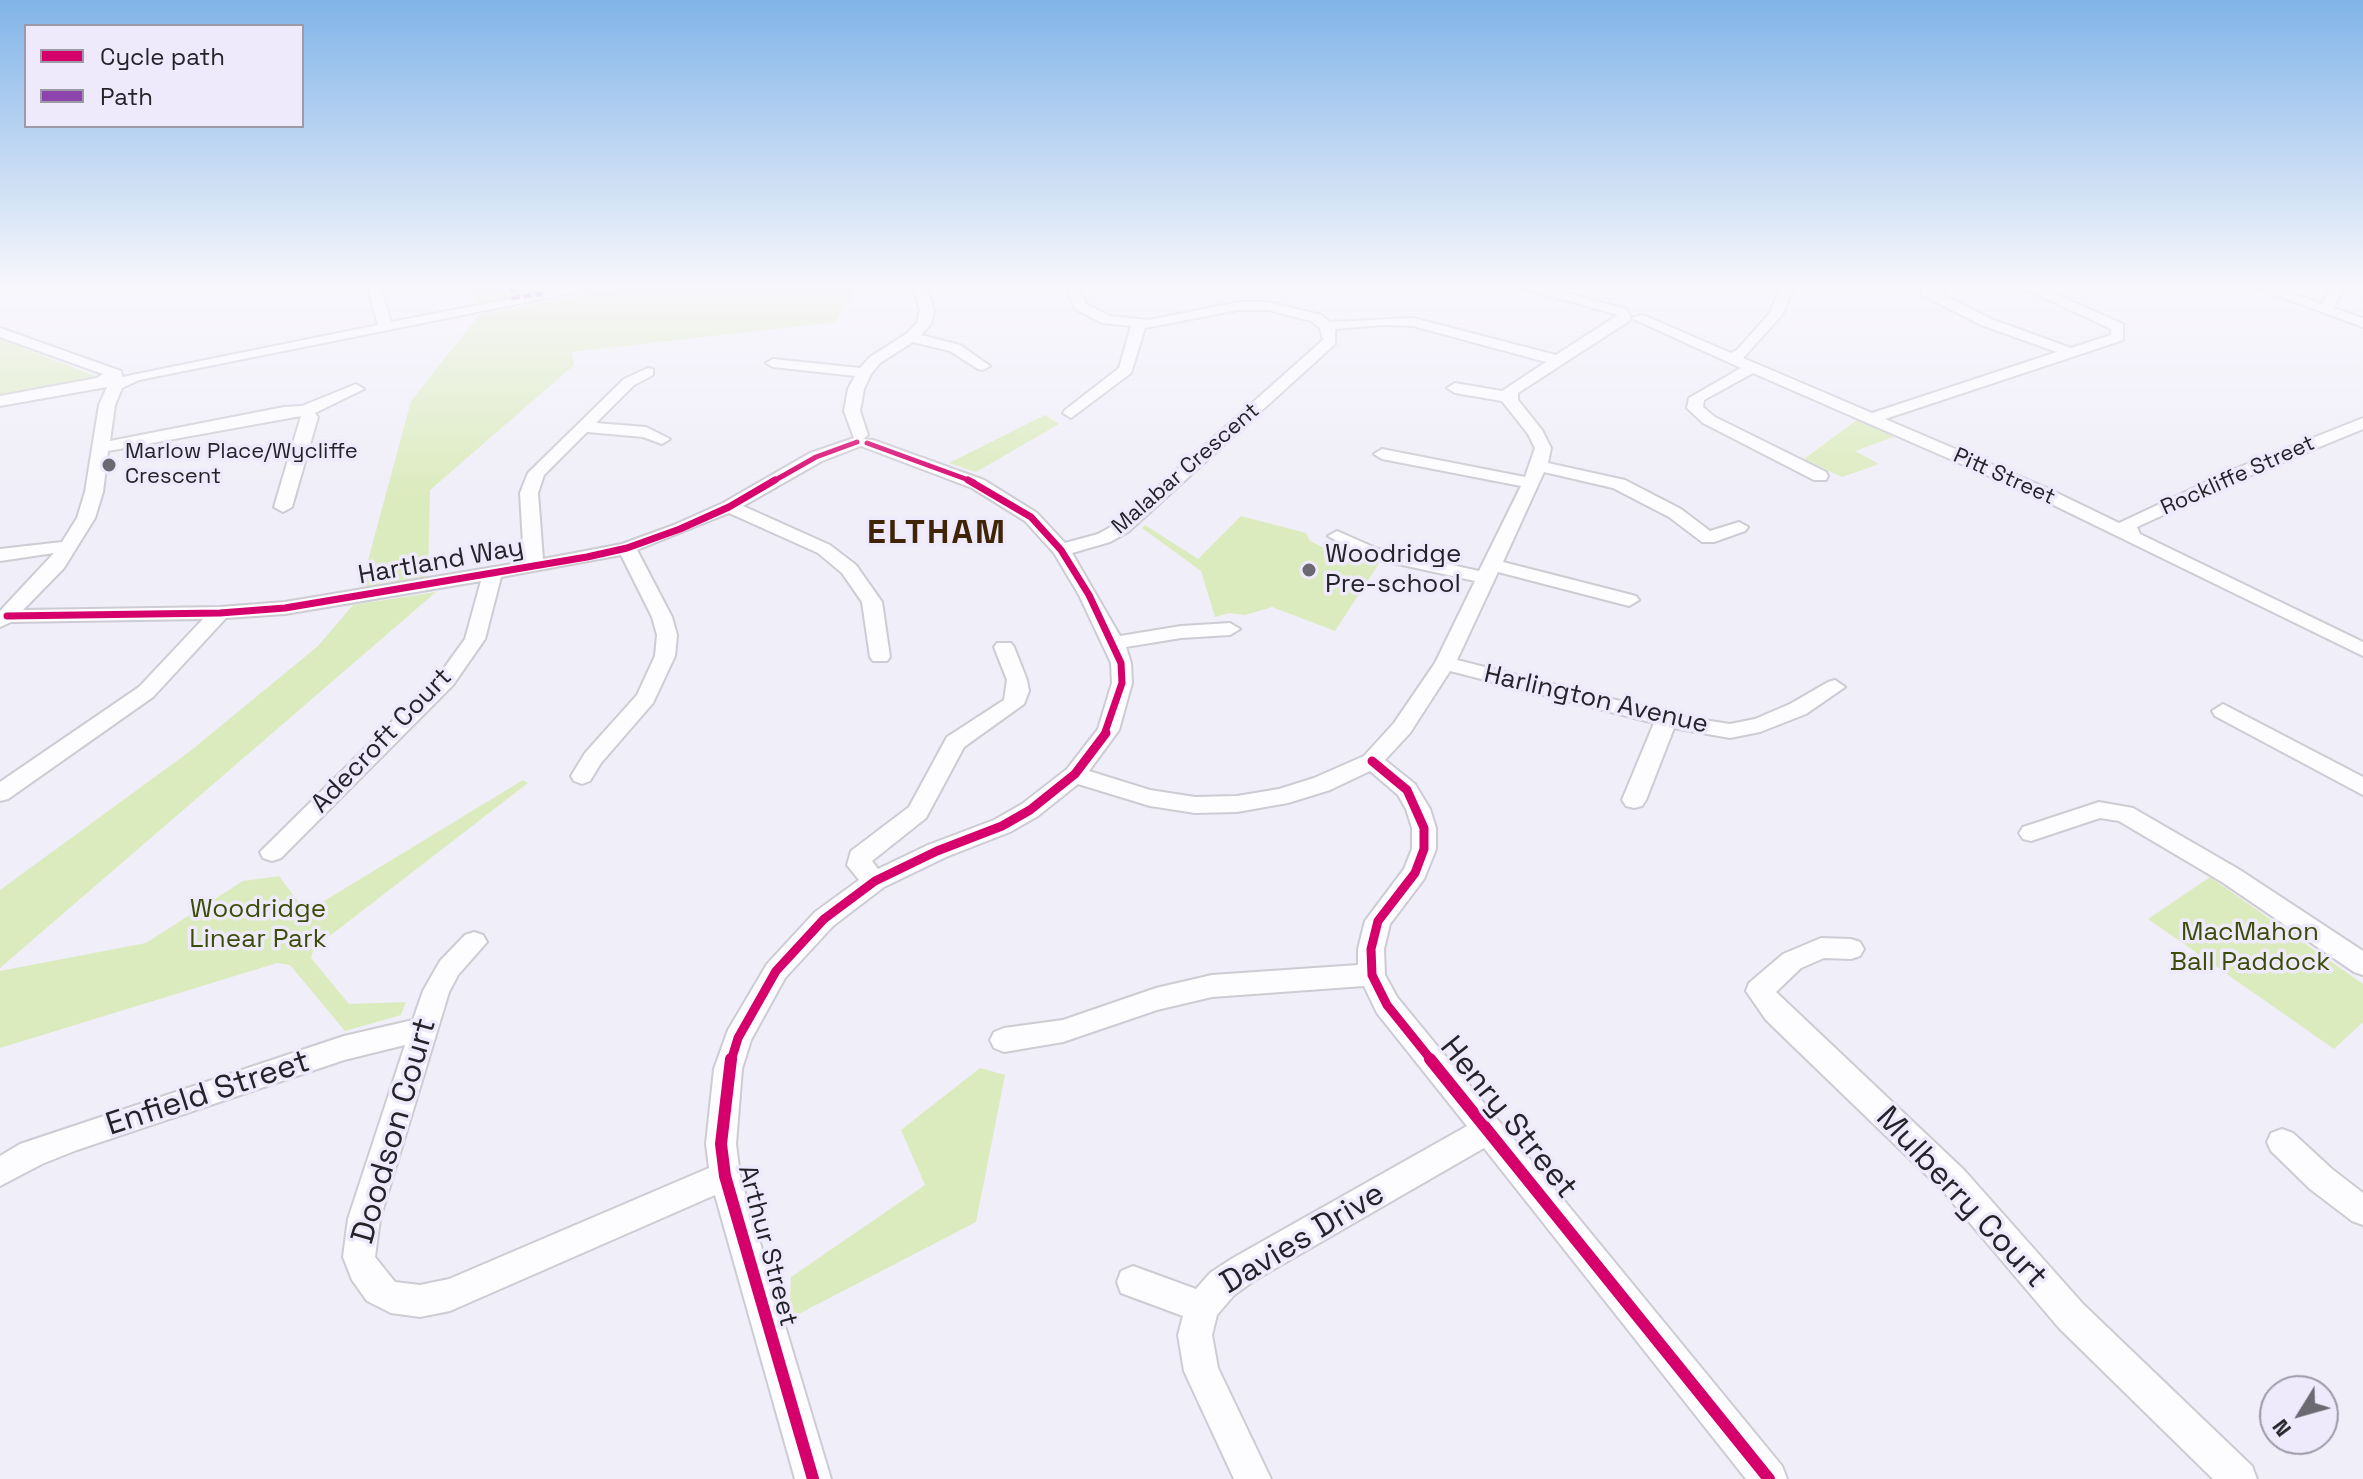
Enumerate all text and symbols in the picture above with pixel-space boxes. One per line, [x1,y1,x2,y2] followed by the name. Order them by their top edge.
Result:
[24,24,304,128] legend
[100,41,225,72] text: Cycle path
[100,81,153,112] text: Path
[1107,398,1265,540] street label: Malabar Crescent
[2157,430,2319,522] street label: Rockliffe Street
[125,439,358,490] place label: Marlow Place/Wycliffe Crescent
[1949,443,2059,511] street label: Pitt Street
[100,456,118,474] marker: Marlow Place/Wycliffe Crescent
[867,514,1007,554] district label: ELTHAM
[356,532,526,592] street label: Hartland Way
[1325,539,1461,600] place label: Woodridge Pre-school
[1300,561,1318,579] marker: Woodridge Pre-school
[1481,659,1711,741] street label: Harlington Avenue
[305,662,459,820] street label: Adecroft Court
[189,894,327,956] park label: Woodridge Linear Park
[2170,917,2330,978] park label: MacMahon Ball Paddock
[344,1014,446,1248] street label: Doodson Court
[1431,1029,1585,1207] street label: Henry Street
[101,1043,315,1145] street label: Enfield Street
[1867,1100,2055,1296] street label: Mulberry Court
[730,1162,804,1330] street label: Arthur Street
[1214,1175,1392,1303] street label: Davies Drive
[2259,1375,2339,1455] north arrow
[2266,1414,2297,1443] text: N

